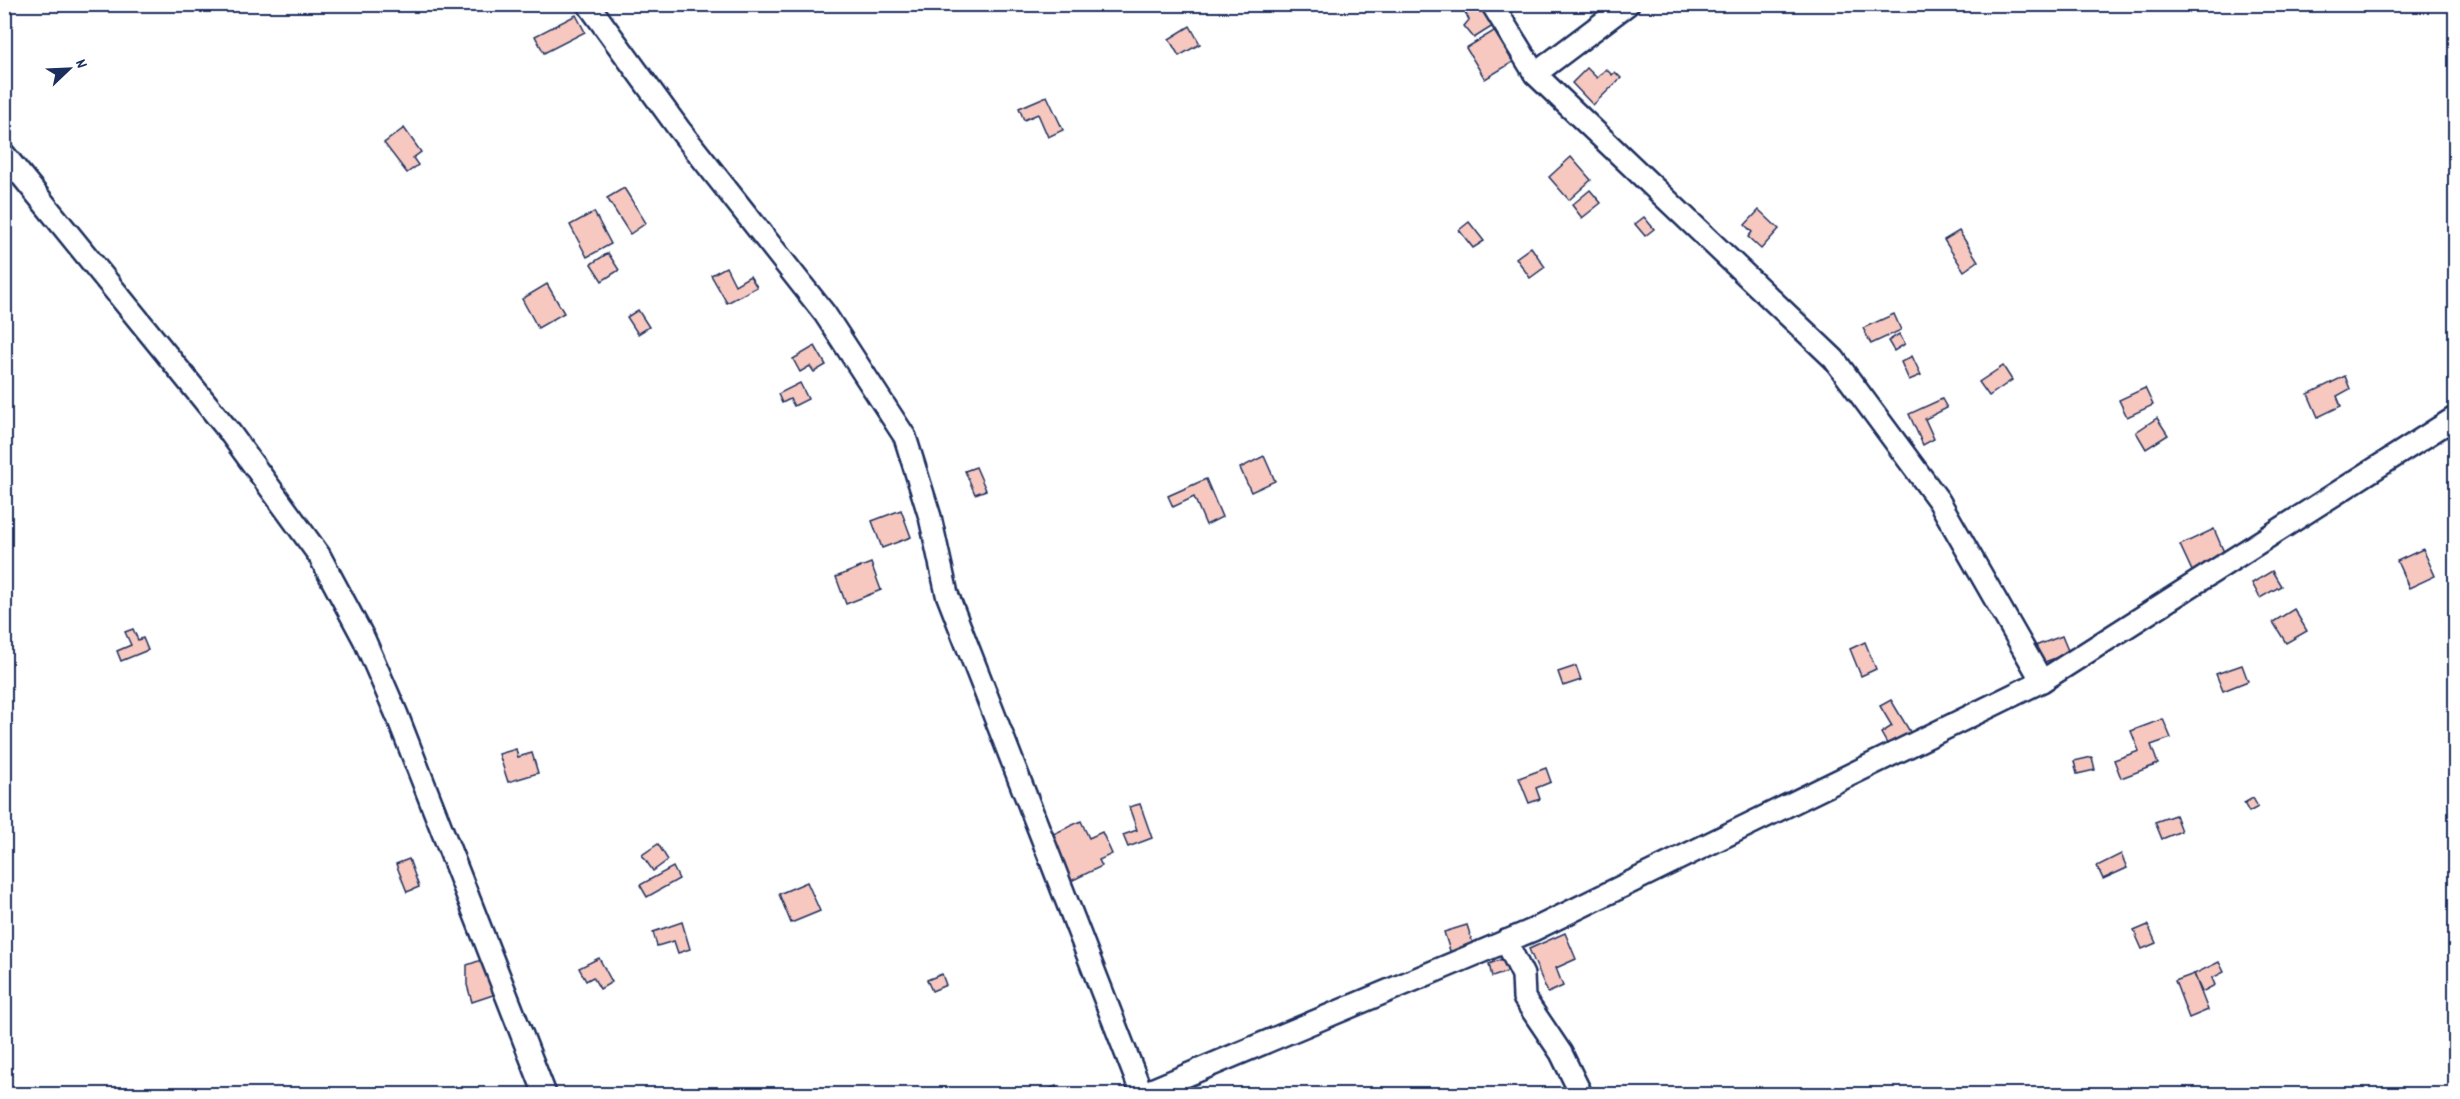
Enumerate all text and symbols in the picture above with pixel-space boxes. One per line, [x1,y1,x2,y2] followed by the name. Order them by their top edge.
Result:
[39,39,99,99] north arrow
[68,56,93,72] text: N

